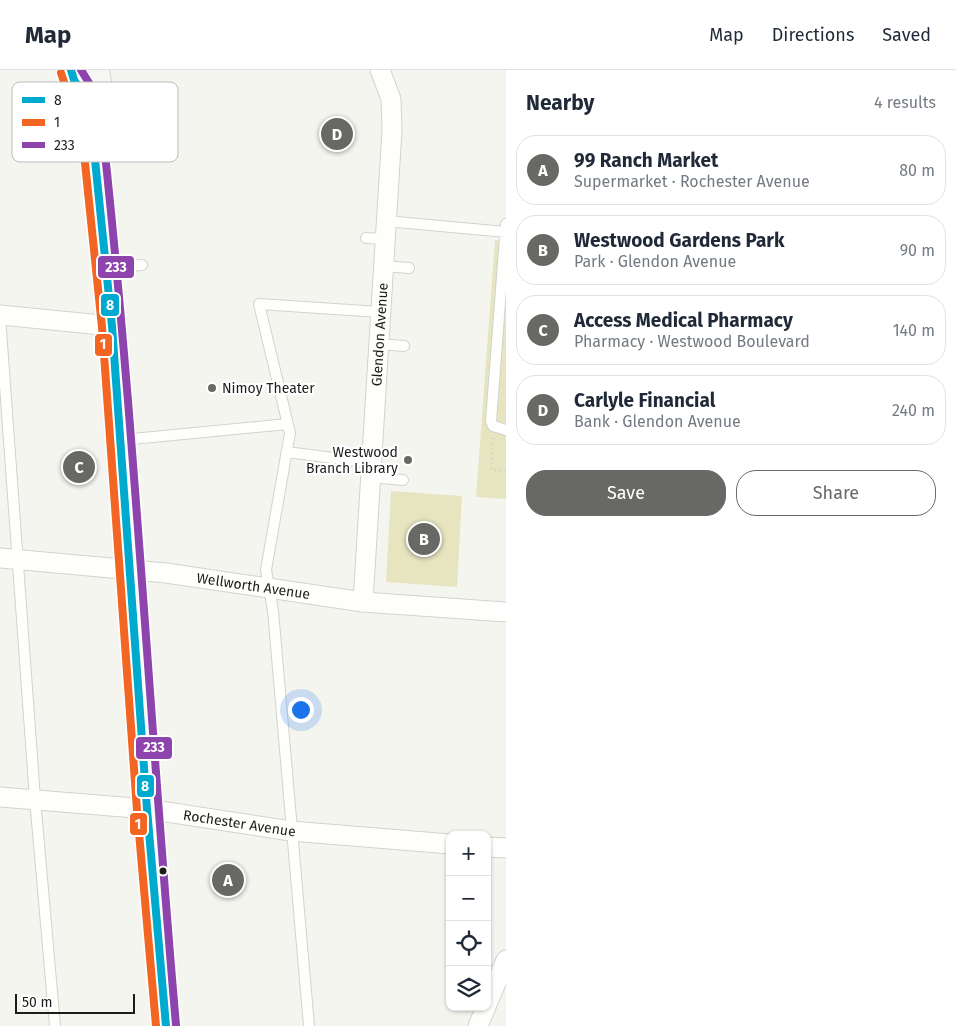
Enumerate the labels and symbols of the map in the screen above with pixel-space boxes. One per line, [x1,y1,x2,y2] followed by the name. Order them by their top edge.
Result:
[12,82,178,162] legend
[54,92,62,109] text: 8
[54,114,60,131] text: 1
[321,115,353,153] pin: D
[54,137,75,154] text: 233
[97,255,135,279] line badge: 233
[105,259,127,276] text: 233
[368,282,392,387] street label: Glendon Avenue
[100,293,120,317] line badge: 8
[106,297,114,314] text: 8
[94,333,113,357] line badge: 1
[100,336,106,353] text: 1
[222,380,315,397] place label: Nimoy Theater
[206,382,218,394] marker: Nimoy Theater
[306,444,398,477] place label: Westwood Branch Library
[63,448,95,486] pin: C
[402,454,414,466] marker: Westwood Branch Library
[408,520,440,558] pin: B
[195,570,311,603] street label: Wellworth Avenue
[288,697,314,723] your location
[135,736,173,760] line badge: 233
[143,739,165,756] text: 233
[136,774,155,798] line badge: 8
[141,778,149,795] text: 8
[182,807,296,840] street label: Rochester Avenue
[129,812,148,836] line badge: 1
[135,816,141,833] text: 1
[212,861,244,899] pin: A
[158,866,168,876] unlabelled marker
[15,991,135,1014] scale bar

